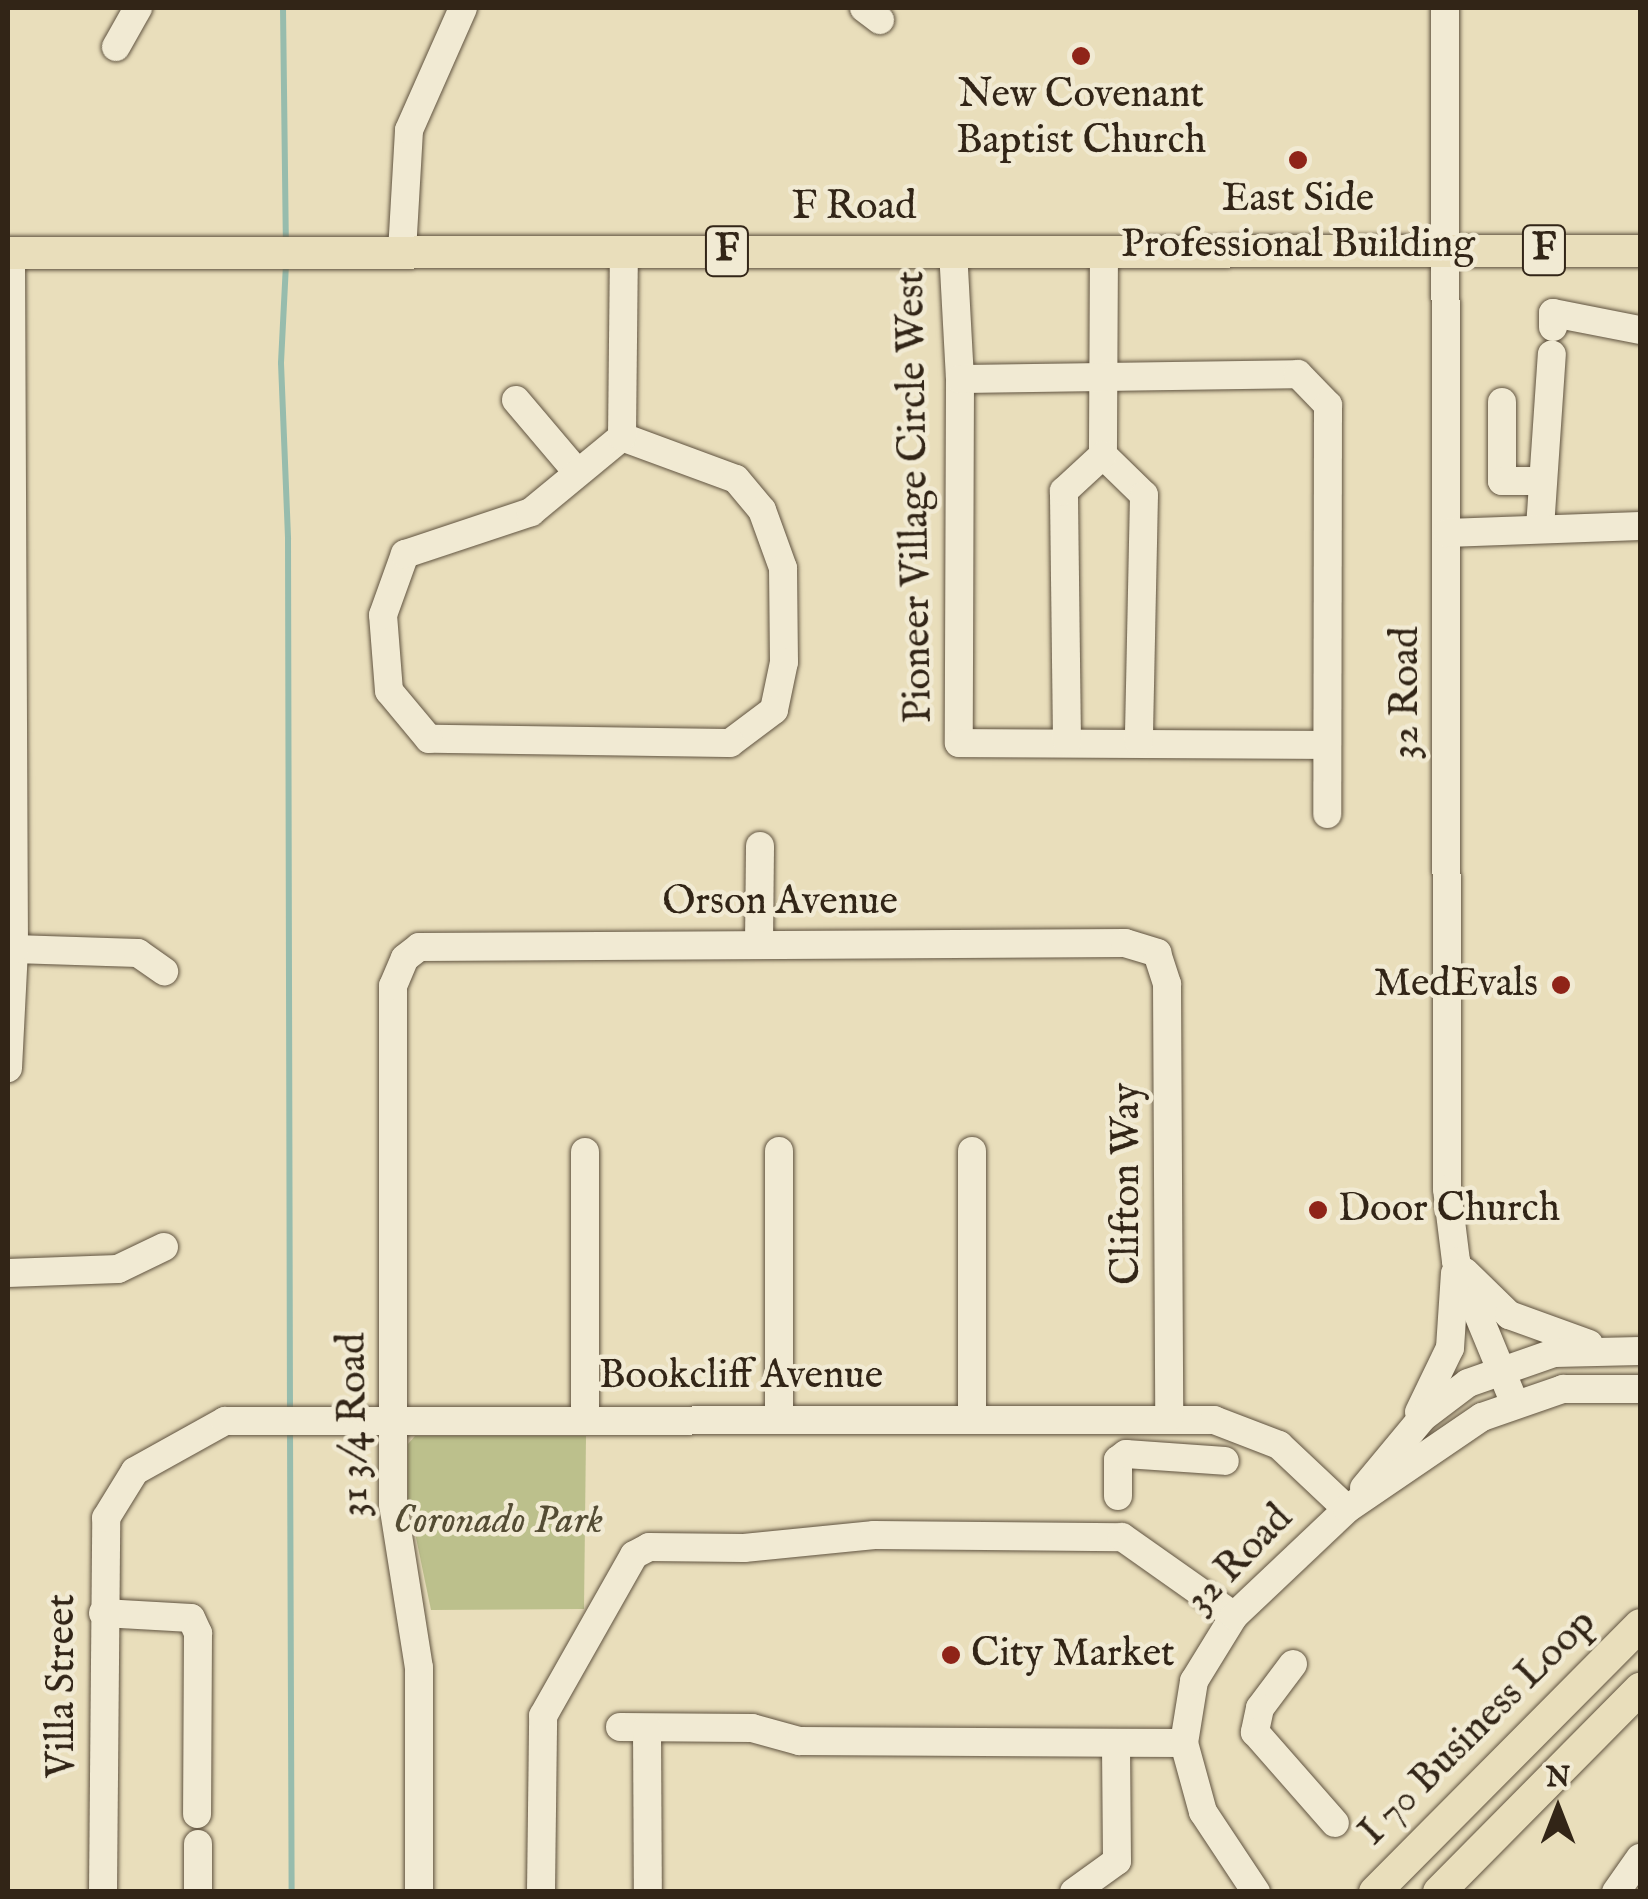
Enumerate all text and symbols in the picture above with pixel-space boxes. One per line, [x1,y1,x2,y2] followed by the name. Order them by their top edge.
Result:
[1070,45,1092,67] marker: New Covenant Baptist Church
[956,72,1206,166] place label: New Covenant Baptist Church
[1287,149,1309,171] marker: East Side Professional Building
[1121,176,1475,270] place label: East Side Professional Building
[792,184,916,232] street label: F Road
[1522,217,1566,283] road number: F
[704,218,750,284] road number: F
[888,270,944,724] street label: Pioneer Village Circle West
[1383,627,1431,759] street label: 32 Road
[662,879,898,927] street label: Orson Avenue
[1374,961,1538,1009] place label: MedEvals
[1548,972,1574,998] marker: MedEvals
[1104,1083,1152,1285] street label: Clifton Way
[1338,1186,1560,1234] place label: Door Church
[1307,1199,1329,1221] marker: Door Church
[329,1332,381,1518] street label: 31 3/4 Road
[599,1353,883,1401] street label: Bookcliff Avenue
[1177,1496,1303,1624] street label: 32 Road
[393,1498,603,1546] park label: Coronado Park
[39,1594,87,1778] street label: Villa Street
[1350,1600,1606,1856] street label: I 70 Business Loop
[971,1631,1175,1679] place label: City Market
[940,1644,962,1666] marker: City Market
[1508,1759,1608,1859] north arrow
[1546,1761,1570,1796] text: N

